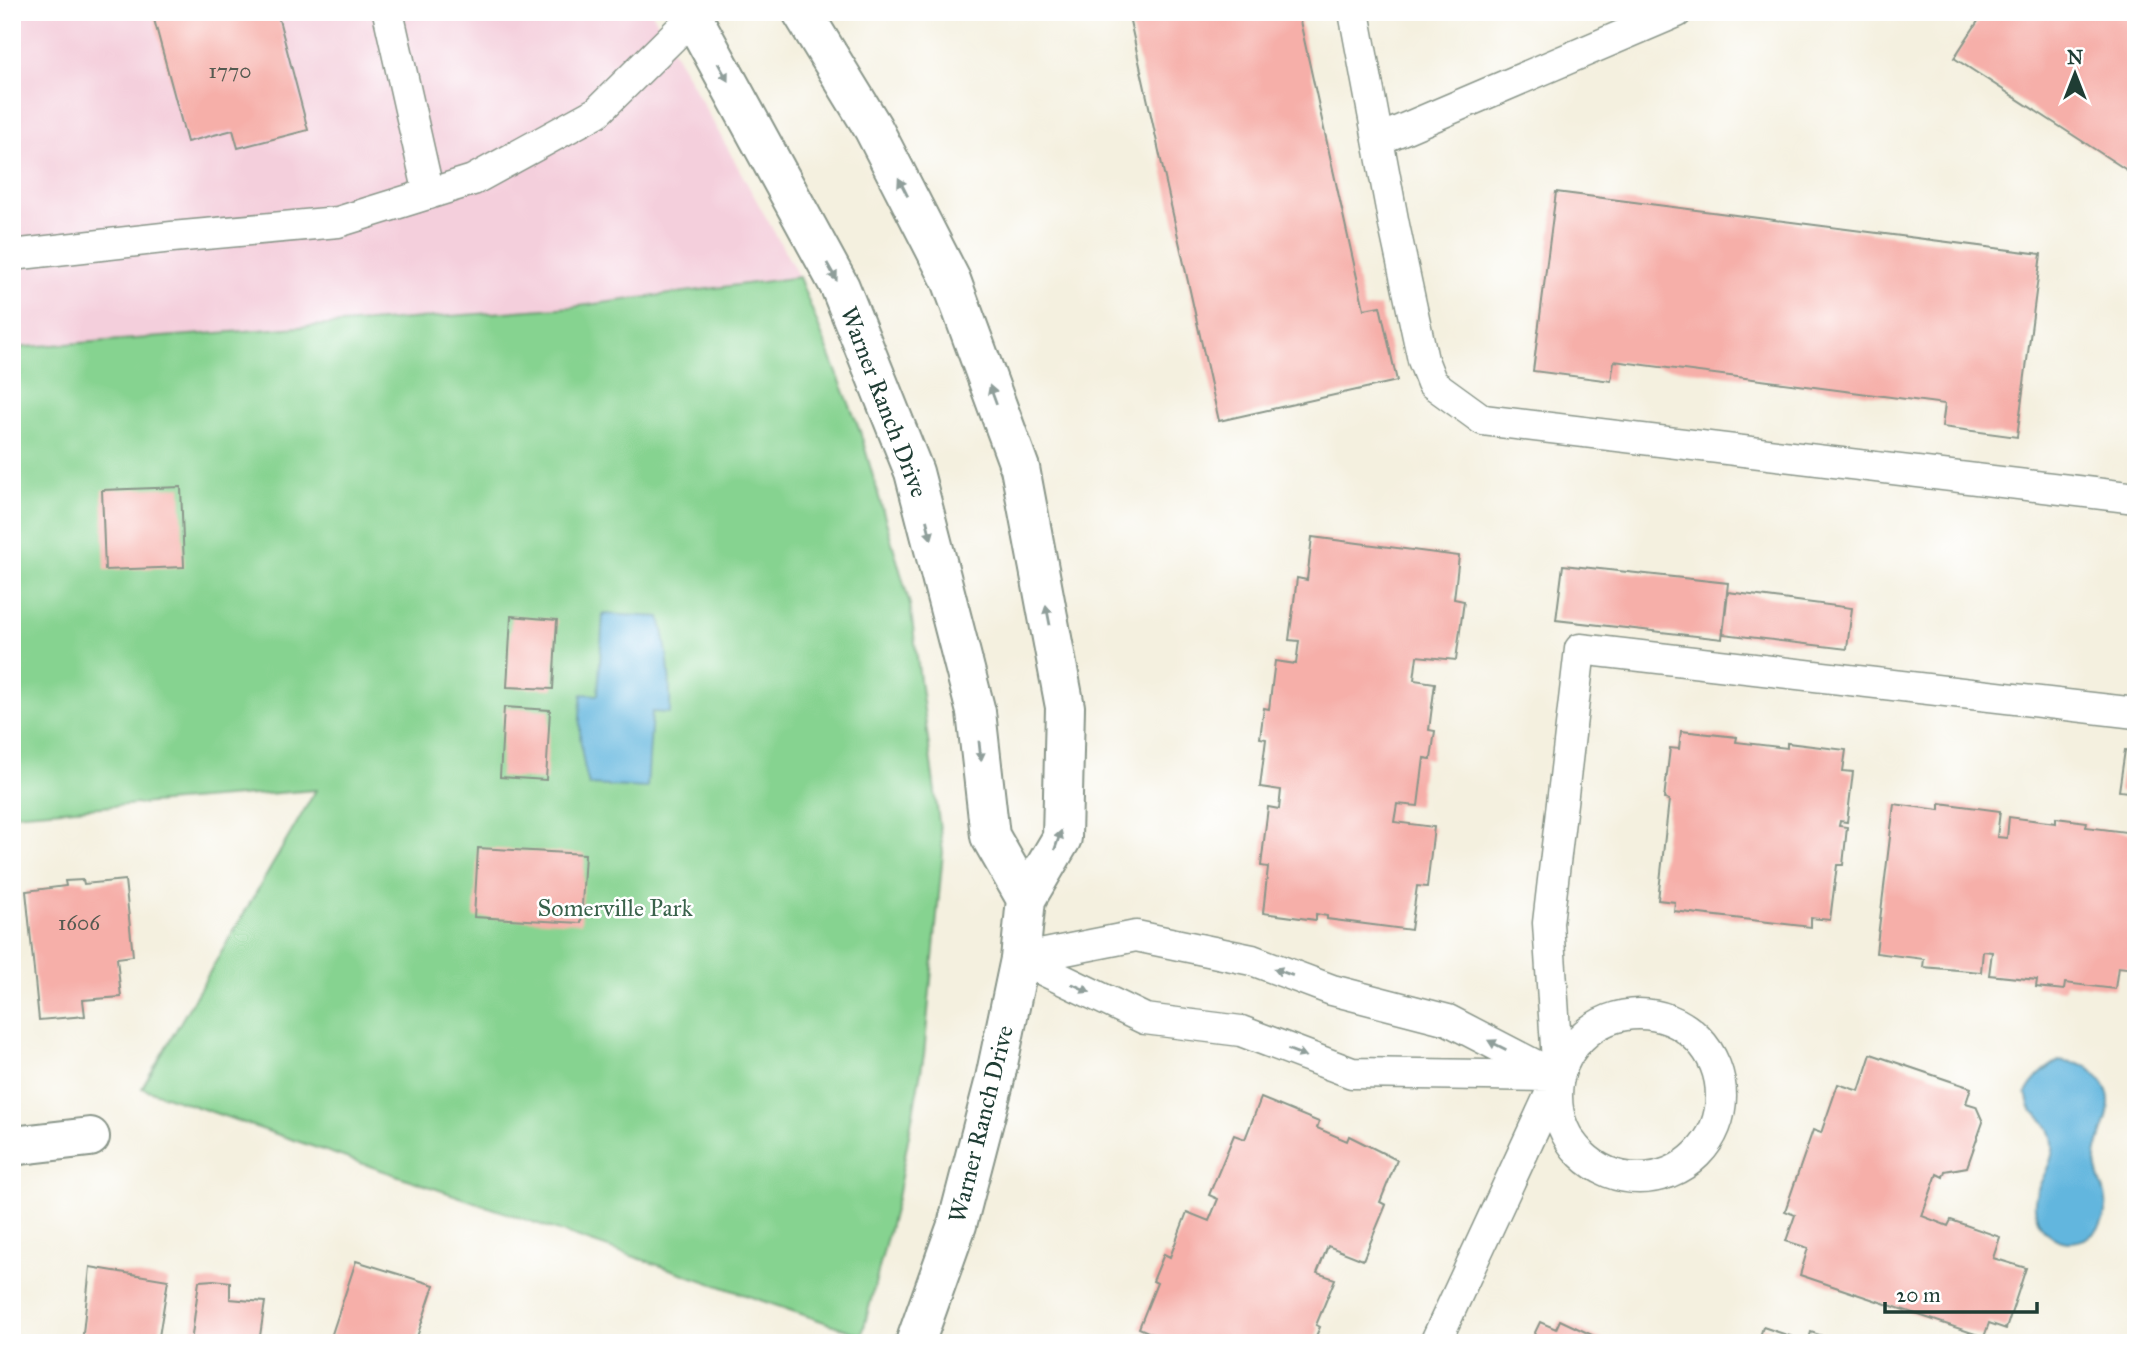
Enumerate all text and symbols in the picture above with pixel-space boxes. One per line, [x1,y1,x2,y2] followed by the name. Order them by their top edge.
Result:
[2039,38,2110,108] north arrow
[2067,46,2083,69] text: N
[209,58,251,84] house number: 1770
[717,62,729,82] one-way arrow
[897,177,909,196] one-way arrow
[826,262,838,281] one-way arrow
[834,302,934,502] street label: Warner Ranch Drive
[987,384,998,405] one-way arrow
[924,519,935,541] one-way arrow
[1042,604,1053,626] one-way arrow
[975,741,986,763] one-way arrow
[1053,829,1064,850] one-way arrow
[537,893,693,923] park label: Somerville Park
[58,910,101,936] house number: 1606
[1272,966,1293,977] one-way arrow
[1071,982,1091,994] one-way arrow
[942,1022,1020,1226] street label: Warner Ranch Drive
[1487,1040,1507,1051] one-way arrow
[1287,1047,1308,1058] one-way arrow
[1885,1271,2038,1315] scale bar
[1896,1282,1941,1308] text: 20 m

